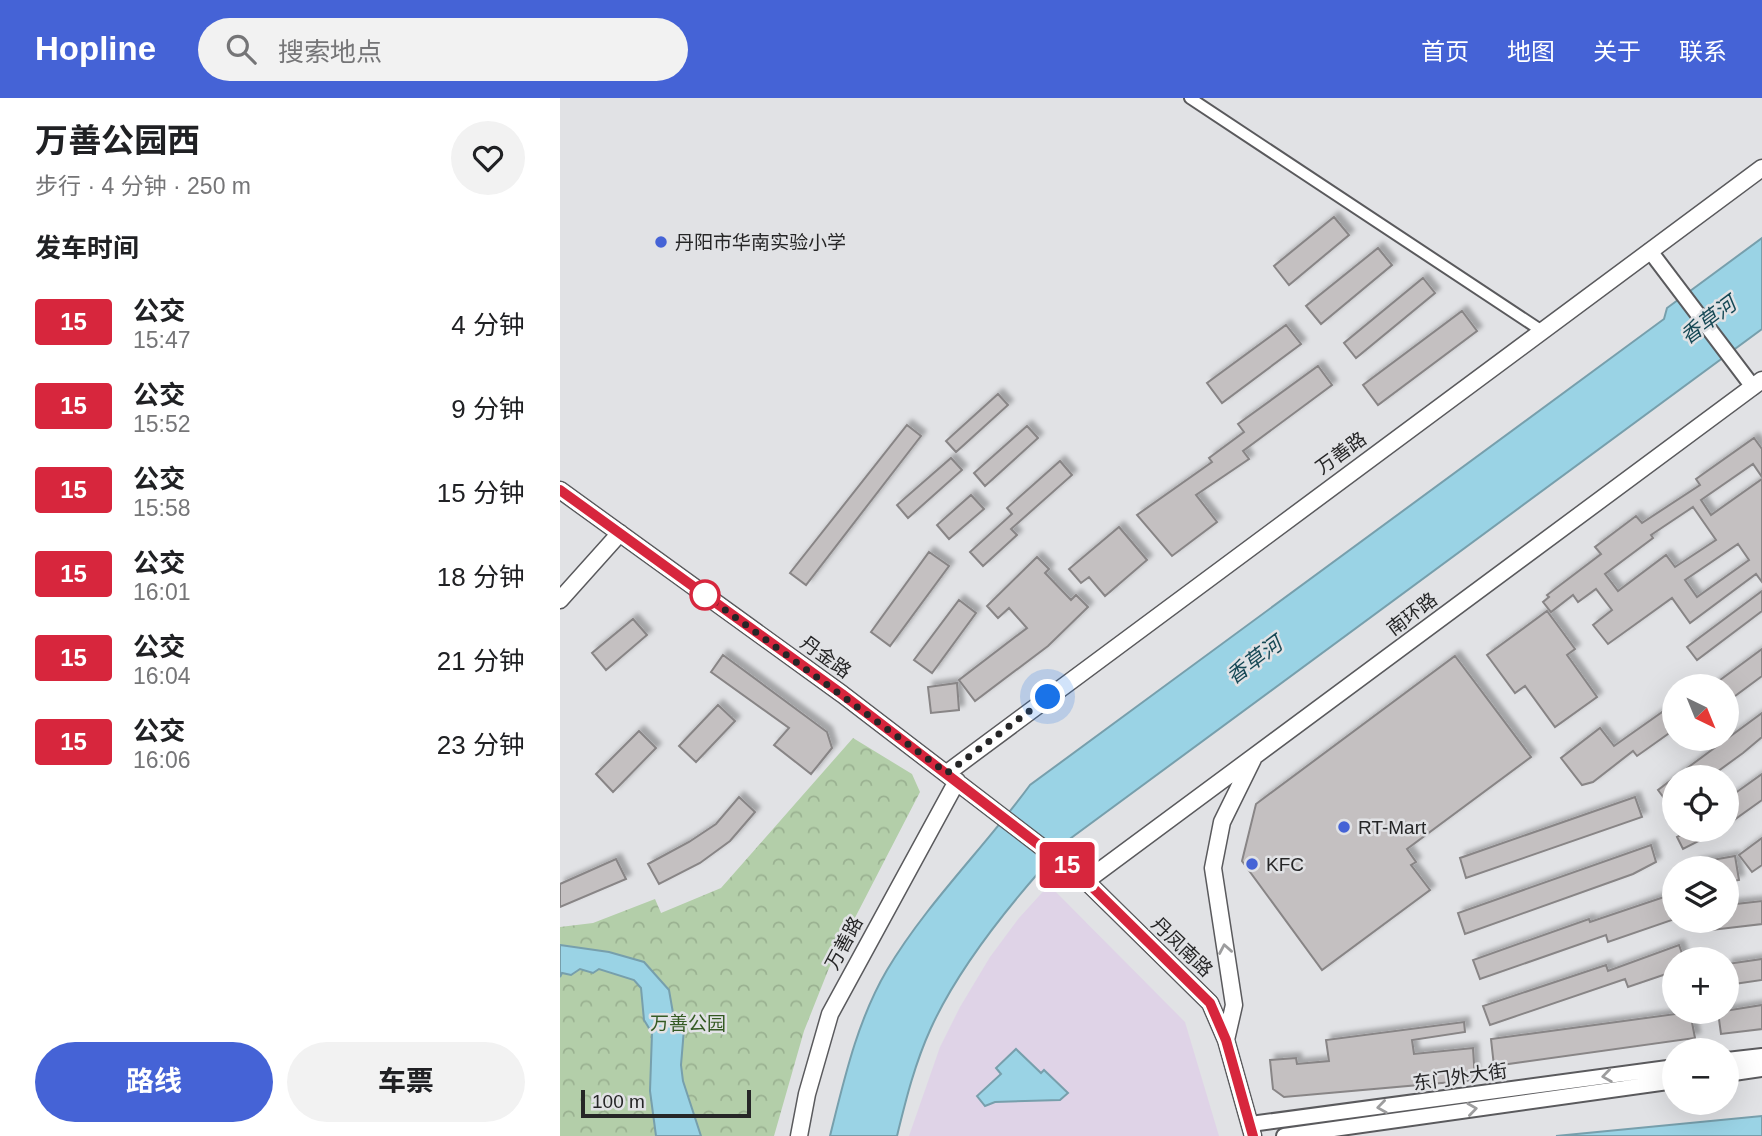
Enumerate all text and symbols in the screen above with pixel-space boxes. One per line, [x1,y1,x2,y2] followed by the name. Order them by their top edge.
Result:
[198,18,688,81] search box
[35,30,156,67] text: Hopline
[222,30,260,68] icon: search
[278,37,382,67] text: 搜索地点
[1421,38,1469,65] text: 首页
[1507,38,1555,65] text: 地图
[1593,38,1641,65] text: 关于
[1679,38,1727,65] text: 联系
[451,121,525,195] button: heart
[35,122,200,159] text: 万善公园西
[35,173,251,199] text: 步行 · 4 分钟 · 250 m
[675,232,846,253] place label: 丹阳市华南实验小学
[35,233,139,263] text: 发车时间
[653,234,669,250] marker: 丹阳市华南实验小学
[1676,289,1743,348] water label: 香草河
[133,296,185,326] text: 公交
[60,308,87,335] text: 15
[451,310,525,340] text: 4 分钟
[133,327,191,353] text: 15:47
[133,380,185,410] text: 公交
[60,392,87,419] text: 15
[451,394,525,424] text: 9 分钟
[133,411,191,437] text: 15:52
[1312,428,1370,478] street label: 万善路
[133,464,185,494] text: 公交
[60,476,87,503] text: 15
[437,478,525,508] text: 15 分钟
[133,495,191,521] text: 15:58
[133,548,185,578] text: 公交
[60,560,87,587] text: 15
[437,562,525,592] text: 18 分钟
[133,579,191,605] text: 16:01
[690,580,720,610] unlabelled marker
[1383,588,1441,640] street label: 南环路
[1222,629,1289,688] water label: 香草河
[133,632,185,662] text: 公交
[797,632,855,682] street label: 丹金路
[60,644,87,671] text: 15
[437,646,525,676] text: 21 分钟
[133,663,191,689] text: 16:04
[1662,674,1740,751] north arrow
[1662,674,1739,1115] map controls
[1030,679,1065,714] your location
[133,716,185,746] text: 公交
[60,728,87,755] text: 15
[437,730,525,760] text: 23 分钟
[133,747,191,773] text: 16:06
[1662,765,1739,842] button: locate
[1358,817,1427,838] place label: RT-Mart
[1336,819,1352,835] marker: RT-Mart
[1036,842,1098,888] line badge: 15
[1054,851,1080,878] text: 15
[1266,854,1304,875] place label: KFC
[1244,856,1260,872] marker: KFC
[1662,856,1739,933] button: layers
[821,913,867,973] street label: 万善路
[1147,913,1217,981] street label: 丹凤南路
[1218,943,1233,955] one-way arrow
[1662,947,1739,1024] button: +
[650,1013,726,1034] park label: 万善公园
[1662,1038,1739,1115] button: −
[35,1042,273,1122] button: 路线
[287,1042,525,1122] button: 车票
[1411,1060,1509,1094] street label: 东门外大街
[1601,1069,1613,1084] one-way arrow
[581,1087,751,1119] scale bar
[592,1091,645,1112] text: 100 m
[1376,1099,1388,1114] one-way arrow
[1467,1101,1478,1116] one-way arrow

